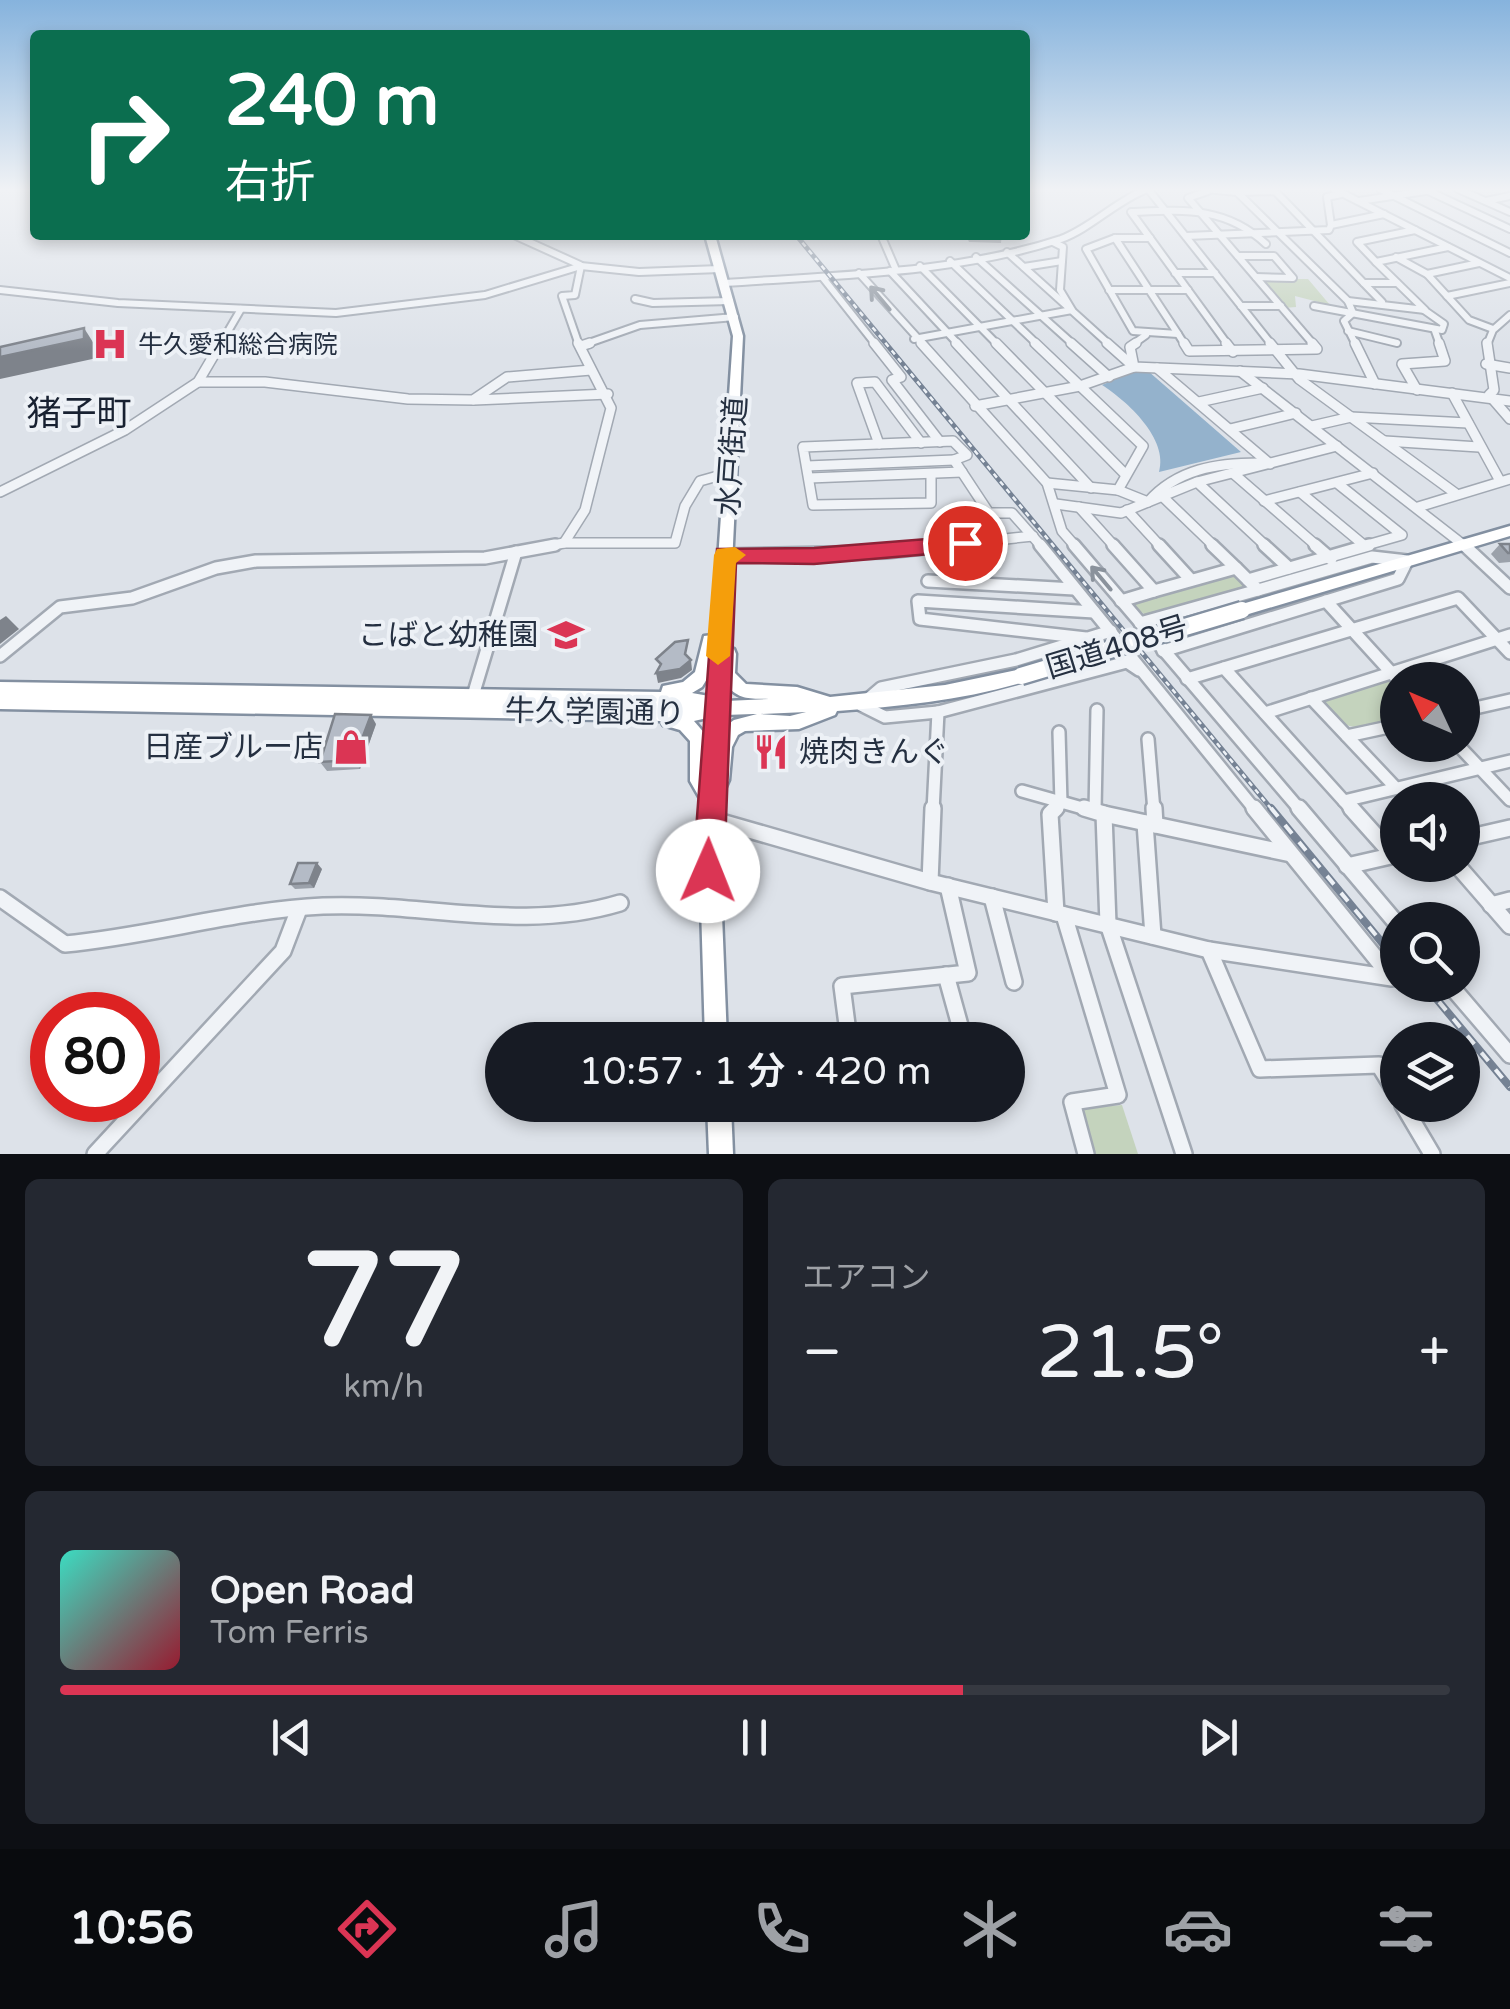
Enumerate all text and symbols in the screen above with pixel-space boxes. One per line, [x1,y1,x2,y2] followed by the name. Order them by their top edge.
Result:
[225,60,439,144] text: 240 m
[60,70,190,200] icon: right
[225,156,315,210] text: 右折
[869,286,891,312] one-way arrow
[91,325,129,363] hospital icon: 牛久愛和総合病院
[138,330,338,360] place label: 牛久愛和総合病院
[26,393,132,435] district label: 猪子町
[710,395,755,517] street label: 水戸街道
[923,501,1008,586] pin
[938,516,993,571] icon: arrive
[1091,565,1113,591] one-way arrow
[1042,608,1193,687] street label: 国道408号
[547,616,585,654] school or university icon: こばと幼稚園
[358,617,538,654] place label: こばと幼稚園
[1380,662,1480,762] north arrow
[1380,662,1480,1122] map controls
[505,692,685,733] street label: 牛久学園通り
[332,728,370,766] shop icon: 日産ブルー店
[143,729,323,766] place label: 日産ブルー店
[752,733,790,771] restaurant icon: 焼肉きんぐ
[799,734,949,771] place label: 焼肉きんぐ
[1380,782,1480,882] button: sound
[656,819,760,923] position arrow
[1380,902,1480,1002] button: search
[30,992,160,1122] speed limit sign: 80
[1380,1022,1480,1122] button: layers
[579,1049,931,1095] text: 10:57 · 1 分 · 420 m
[302,1225,465,1381] text: 77
[803,1259,931,1297] text: エアコン
[1037,1308,1224,1398] text: 21.5°
[803,1320,842,1386] text: −
[1419,1320,1450,1386] text: +
[344,1368,424,1406] text: km/h
[210,1568,415,1614] text: Open Road
[210,1614,369,1652] text: Tom Ferris
[264,1710,319,1765] icon: previous
[727,1710,782,1765] icon: pause
[1191,1710,1246,1765] icon: next
[332,1894,402,1964] icon: directions
[539,1894,609,1964] icon: music
[747,1894,817,1964] icon: phone
[955,1894,1025,1964] icon: climate
[1163,1894,1233,1964] icon: car
[1371,1894,1441,1964] icon: filters
[69,1902,194,1956] text: 10:56

